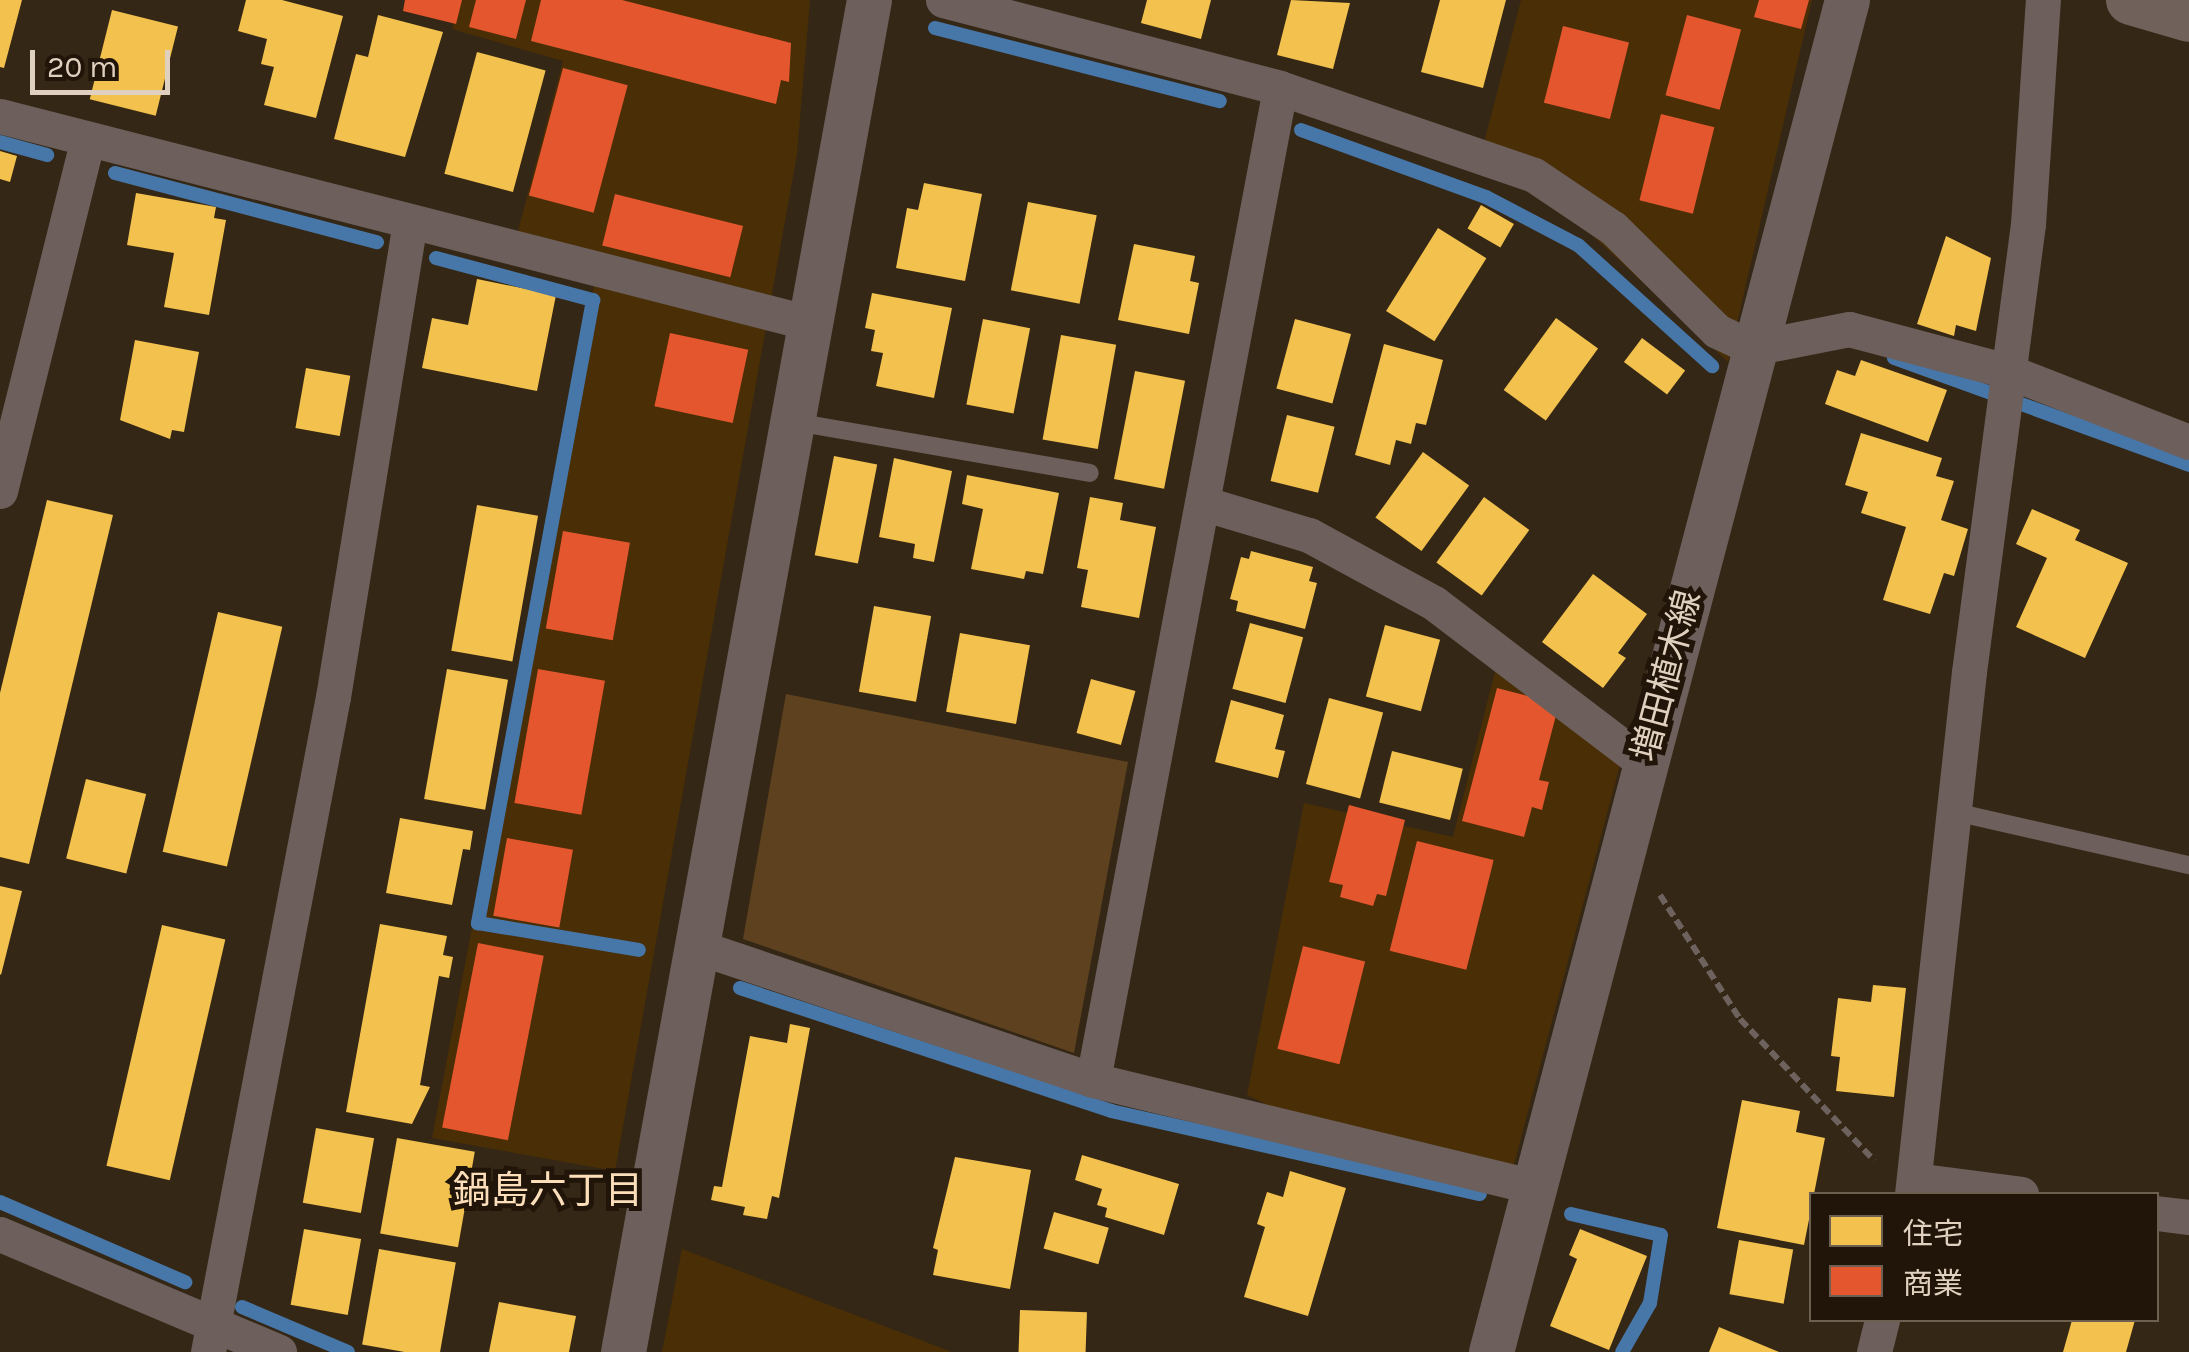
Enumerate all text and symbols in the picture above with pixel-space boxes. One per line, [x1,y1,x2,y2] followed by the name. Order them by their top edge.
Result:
[35,30,175,92] scale bar
[47,49,117,85] text: 20 m
[1624,586,1710,766] street label: 増田植木線
[453,1168,643,1214] district label: 鍋島六丁目
[1809,1192,2159,1322] legend
[1903,1216,1963,1252] text: 住宅
[1903,1266,1963,1302] text: 商業

